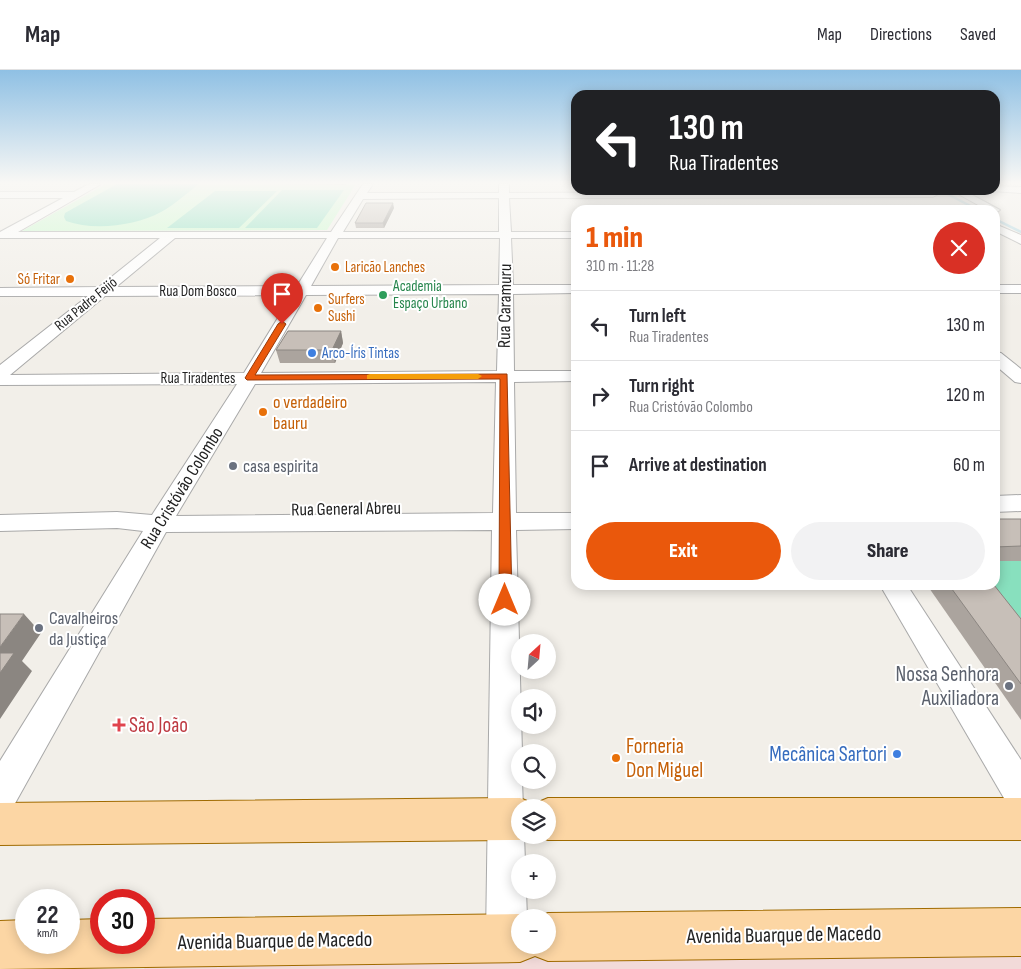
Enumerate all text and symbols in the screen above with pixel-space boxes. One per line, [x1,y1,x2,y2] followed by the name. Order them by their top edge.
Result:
[25,20,60,49] text: Map
[817,24,842,45] text: Map
[870,24,932,45] text: Directions
[960,24,996,45] text: Saved
[669,107,744,150] text: 130 m
[586,110,651,175] icon: left
[669,150,779,177] text: Rua Tiradentes
[586,220,643,256] text: 1 min
[933,222,985,274] button: close
[586,257,654,276] text: 310 m · 11:28
[345,258,425,277] place label: Laricão Lanches
[329,261,341,273] marker: Laricão Lanches
[494,264,516,348] street label: Rua Caramuru
[18,270,61,289] place label: Só Fritar
[51,273,121,335] street label: Rua Padre Feijó
[64,273,76,285] marker: Só Fritar
[261,273,303,324] pin
[392,277,467,313] place label: Academia Espaço Urbano
[268,280,296,308] icon: arrive
[159,282,237,301] street label: Rua Dom Bosco
[377,289,389,301] marker: Academia Espaço Urbano
[328,290,365,326] place label: Surfers Sushi
[312,302,324,314] marker: Surfers Sushi
[629,305,686,328] text: Turn left
[586,312,614,340] icon: left
[947,314,985,337] text: 130 m
[629,328,709,347] text: Rua Tiradentes
[321,344,399,363] place label: Arco-Íris Tintas
[306,347,318,359] marker: Arco-Íris Tintas
[161,369,235,388] street label: Rua Tiradentes
[629,375,694,398] text: Turn right
[586,382,614,410] icon: right
[947,384,985,407] text: 120 m
[273,392,347,434] place label: o verdadeiro bauru
[629,398,753,417] text: Rua Cristóvão Colombo
[257,406,269,418] marker: o verdadeiro bauru
[136,423,228,553] street label: Rua Cristóvão Colombo
[586,452,614,480] icon: arrive
[629,454,767,477] text: Arrive at destination
[953,454,985,477] text: 60 m
[243,456,318,477] place label: casa espirita
[227,460,239,472] marker: casa espirita
[291,498,401,520] street label: Rua General Abreu
[586,522,781,580] button: Exit
[791,522,985,580] button: Share
[478,573,530,625] position arrow
[49,608,118,650] place label: Cavalheiros da Justiça
[33,622,45,634] marker: Cavalheiros da Justiça
[511,634,556,679] north arrow
[511,634,556,954] map controls
[895,662,999,711] place label: Nossa Senhora Auxiliadora
[1003,680,1015,692] marker: Nossa Senhora Auxiliadora
[511,689,556,734] button: sound
[129,713,188,738] place label: São João
[113,719,125,731] marker: São João
[626,734,703,783] place label: Forneria Don Miguel
[769,742,887,767] place label: Mecânica Sartori
[511,744,556,789] button: search
[891,748,903,760] marker: Mecânica Sartori
[610,752,622,764] marker: Forneria Don Miguel
[511,799,556,844] button: layers
[511,854,556,899] button: +
[90,889,155,954] speed limit sign: 30
[37,900,58,931] text: 22
[511,909,556,954] button: −
[685,921,882,949] street label: Avenida Buarque de Macedo
[37,926,58,941] text: km/h
[176,927,373,955] street label: Avenida Buarque de Macedo

